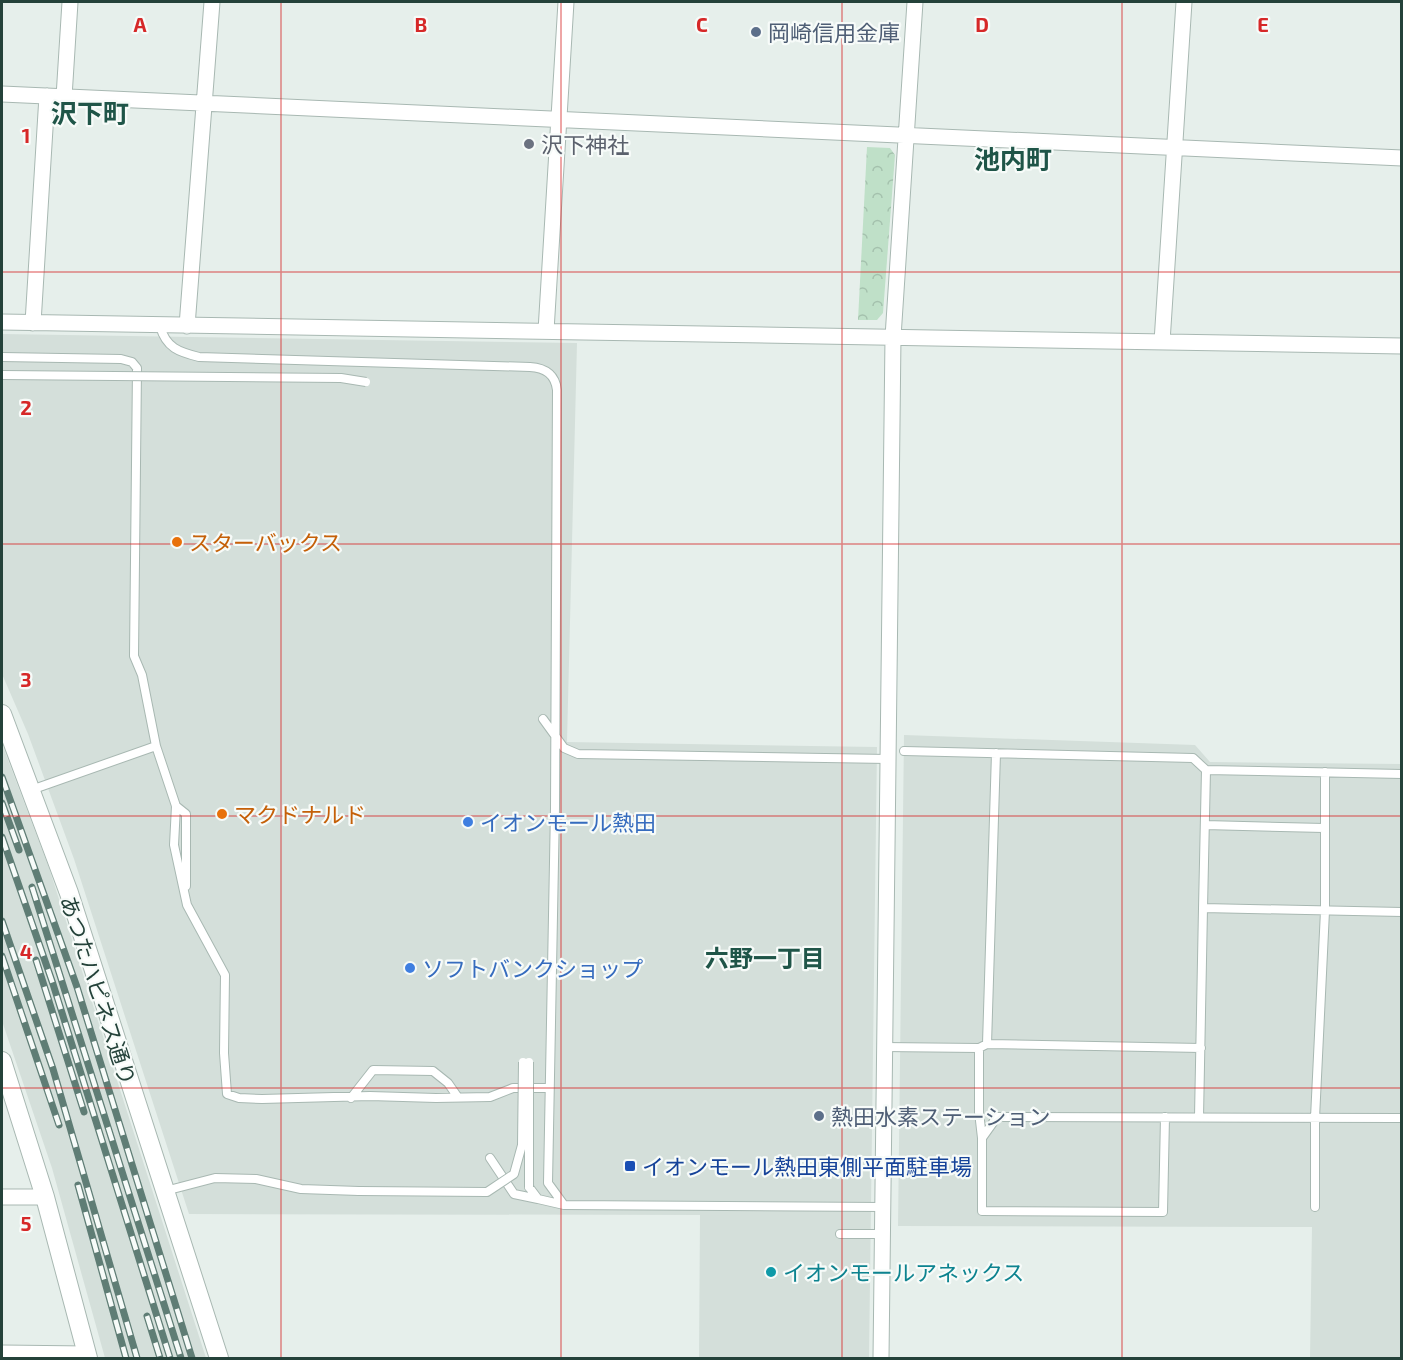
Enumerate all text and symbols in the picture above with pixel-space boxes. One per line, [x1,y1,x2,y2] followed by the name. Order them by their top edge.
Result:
[133,12,147,36] text: A
[415,12,427,36] text: B
[696,12,708,36] text: C
[975,12,989,36] text: D
[1257,12,1269,36] text: E
[768,19,900,45] place label: 岡崎信用金庫
[749,25,763,39] marker: 岡崎信用金庫
[51,97,129,128] district label: 沢下町
[22,123,30,147] text: 1
[541,131,629,157] place label: 沢下神社
[522,137,536,151] marker: 沢下神社
[974,143,1052,174] district label: 池内町
[20,395,32,419] text: 2
[189,529,342,555] place label: スターバックス
[170,535,184,549] marker: スターバックス
[20,667,32,691] text: 3
[234,801,366,827] place label: マクドナルド
[215,807,229,821] marker: マクドナルド
[480,809,656,835] place label: イオンモール熱田
[461,815,475,829] marker: イオンモール熱田
[56,892,142,1088] street label: あつたハピネス通り
[20,939,33,963] text: 4
[705,943,825,972] district label: 六野一丁目
[422,955,643,981] place label: ソフトバンクショップ
[403,961,417,975] marker: ソフトバンクショップ
[831,1103,1051,1129] place label: 熱田水素ステーション
[812,1109,826,1123] marker: 熱田水素ステーション
[642,1153,972,1179] place label: イオンモール熱田東側平面駐車場
[623,1159,637,1173] marker: イオンモール熱田東側平面駐車場
[20,1211,32,1235] text: 5
[783,1259,1024,1285] place label: イオンモールアネックス
[764,1265,778,1279] marker: イオンモールアネックス

